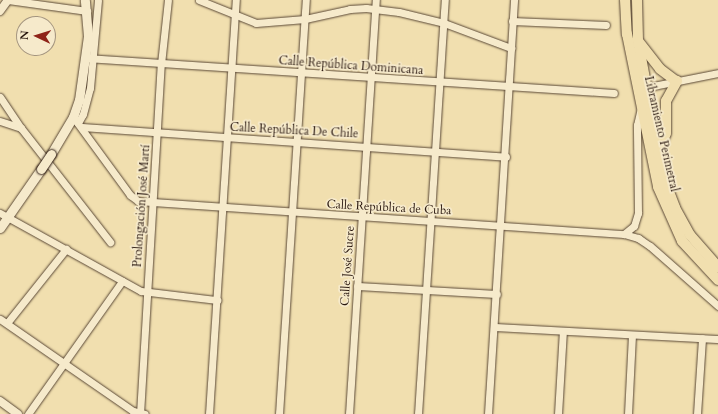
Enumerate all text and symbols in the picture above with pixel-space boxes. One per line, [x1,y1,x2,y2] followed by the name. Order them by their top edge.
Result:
[16,16,56,56] north arrow
[17,30,32,40] text: N
[278,54,424,78] street label: Calle República Dominicana
[641,75,681,193] street label: Libramiento Perimetral
[229,120,359,142] street label: Calle República De Chile
[131,144,153,268] street label: Prolongación José Martí
[326,198,452,218] street label: Calle República de Cuba
[338,225,358,307] street label: Calle José Sucre

